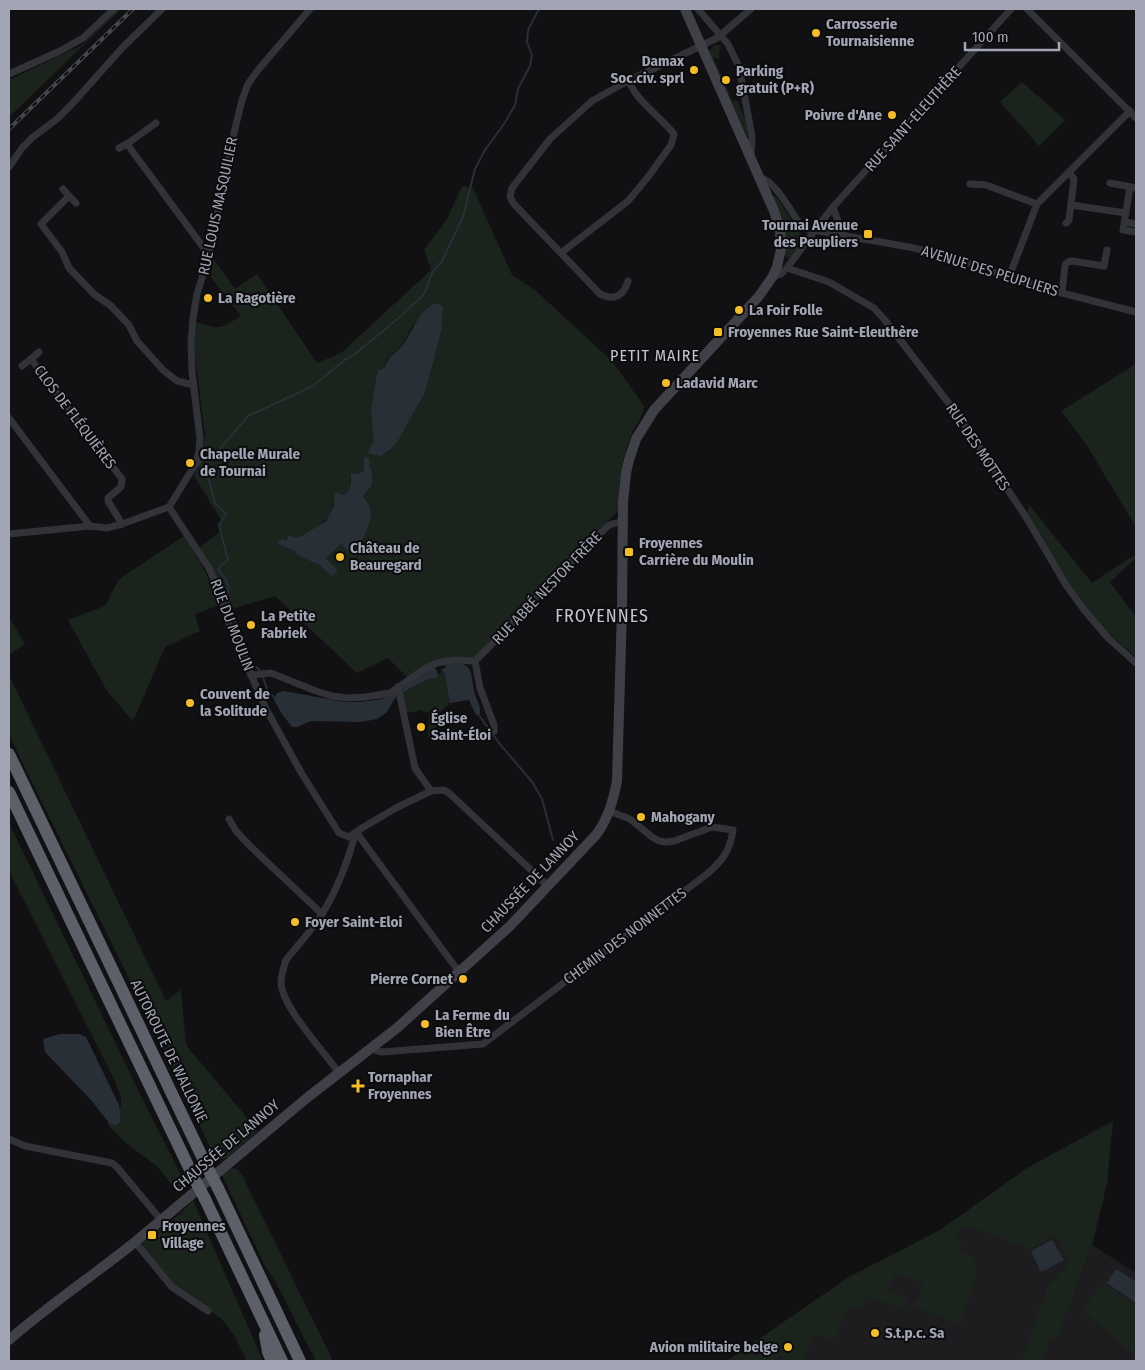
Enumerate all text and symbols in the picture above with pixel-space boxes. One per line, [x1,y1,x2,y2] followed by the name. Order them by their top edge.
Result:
[826,15,915,50] place label: Carrosserie Tournaisienne
[965,20,1059,52] scale bar
[810,27,822,39] marker: Carrosserie Tournaisienne
[972,28,1009,46] text: 100 m
[610,52,685,87] place label: Damax Soc.civ. sprl
[736,62,814,97] place label: Parking gratuit (P+R)
[861,63,965,175] street label: RUE SAINT-ELEUTHÈRE
[688,64,700,76] marker: Damax Soc.civ. sprl
[720,74,732,86] marker: Parking gratuit (P+R)
[805,106,882,124] place label: Poivre d'Ane
[886,109,898,121] marker: Poivre d'Ane
[195,135,241,277] street label: RUE LOUIS MASQUILIER
[762,216,858,251] place label: Tournai Avenue des Peupliers
[862,228,874,240] marker: Tournai Avenue des Peupliers
[919,242,1061,300] street label: AVENUE DES PEUPLIERS
[218,289,296,307] place label: La Ragotière
[202,292,214,304] marker: La Ragotière
[749,301,823,319] place label: La Foir Folle
[733,304,745,316] marker: La Foir Folle
[728,323,919,341] place label: Froyennes Rue Saint-Eleuthère
[712,326,724,338] marker: Froyennes Rue Saint-Eleuthère
[610,346,700,365] district label: PETIT MAIRE
[30,362,120,472] street label: CLOS DE FLÉQUIÈRES
[676,374,758,392] place label: Ladavid Marc
[660,377,672,389] marker: Ladavid Marc
[942,400,1014,494] street label: RUE DES MOTTES
[200,445,301,480] place label: Chapelle Murale de Tournai
[184,457,196,469] marker: Chapelle Murale de Tournai
[488,528,606,648] street label: RUE ABBÉ NESTOR FRÈRE
[639,534,754,569] place label: Froyennes Carrière du Moulin
[350,539,422,574] place label: Château de Beauregard
[623,546,635,558] marker: Froyennes Carrière du Moulin
[334,551,346,563] marker: Château de Beauregard
[206,577,258,673] street label: RUE DU MOULIN
[555,605,649,627] district label: FROYENNES
[261,607,316,642] place label: La Petite Fabriek
[245,619,257,631] marker: La Petite Fabriek
[200,685,270,720] place label: Couvent de la Solitude
[184,697,196,709] marker: Couvent de la Solitude
[431,709,491,744] place label: Église Saint-Éloi
[415,721,427,733] marker: Église Saint-Éloi
[651,808,715,826] place label: Mahogany
[635,811,647,823] marker: Mahogany
[477,827,583,936] street label: CHAUSSÉE DE LANNOY
[560,884,690,988] street label: CHEMIN DES NONNETTES
[305,913,403,931] place label: Foyer Saint-Eloi
[289,916,301,928] marker: Foyer Saint-Eloi
[370,970,454,988] place label: Pierre Cornet
[457,973,469,985] marker: Pierre Cornet
[127,977,211,1125] street label: AUTOROUTE DE WALLONIE
[435,1006,510,1041] place label: La Ferme du Bien Être
[419,1018,431,1030] marker: La Ferme du Bien Être
[368,1068,433,1103] place label: Tornaphar Froyennes
[352,1080,364,1092] marker: Tornaphar Froyennes
[169,1096,283,1196] street label: CHAUSSÉE DE LANNOY
[161,1217,226,1252] place label: Froyennes Village
[146,1229,158,1241] marker: Froyennes Village
[885,1324,945,1342] place label: S.t.p.c. Sa
[869,1327,881,1339] marker: S.t.p.c. Sa
[649,1338,778,1356] place label: Avion militaire belge
[782,1341,794,1353] marker: Avion militaire belge

